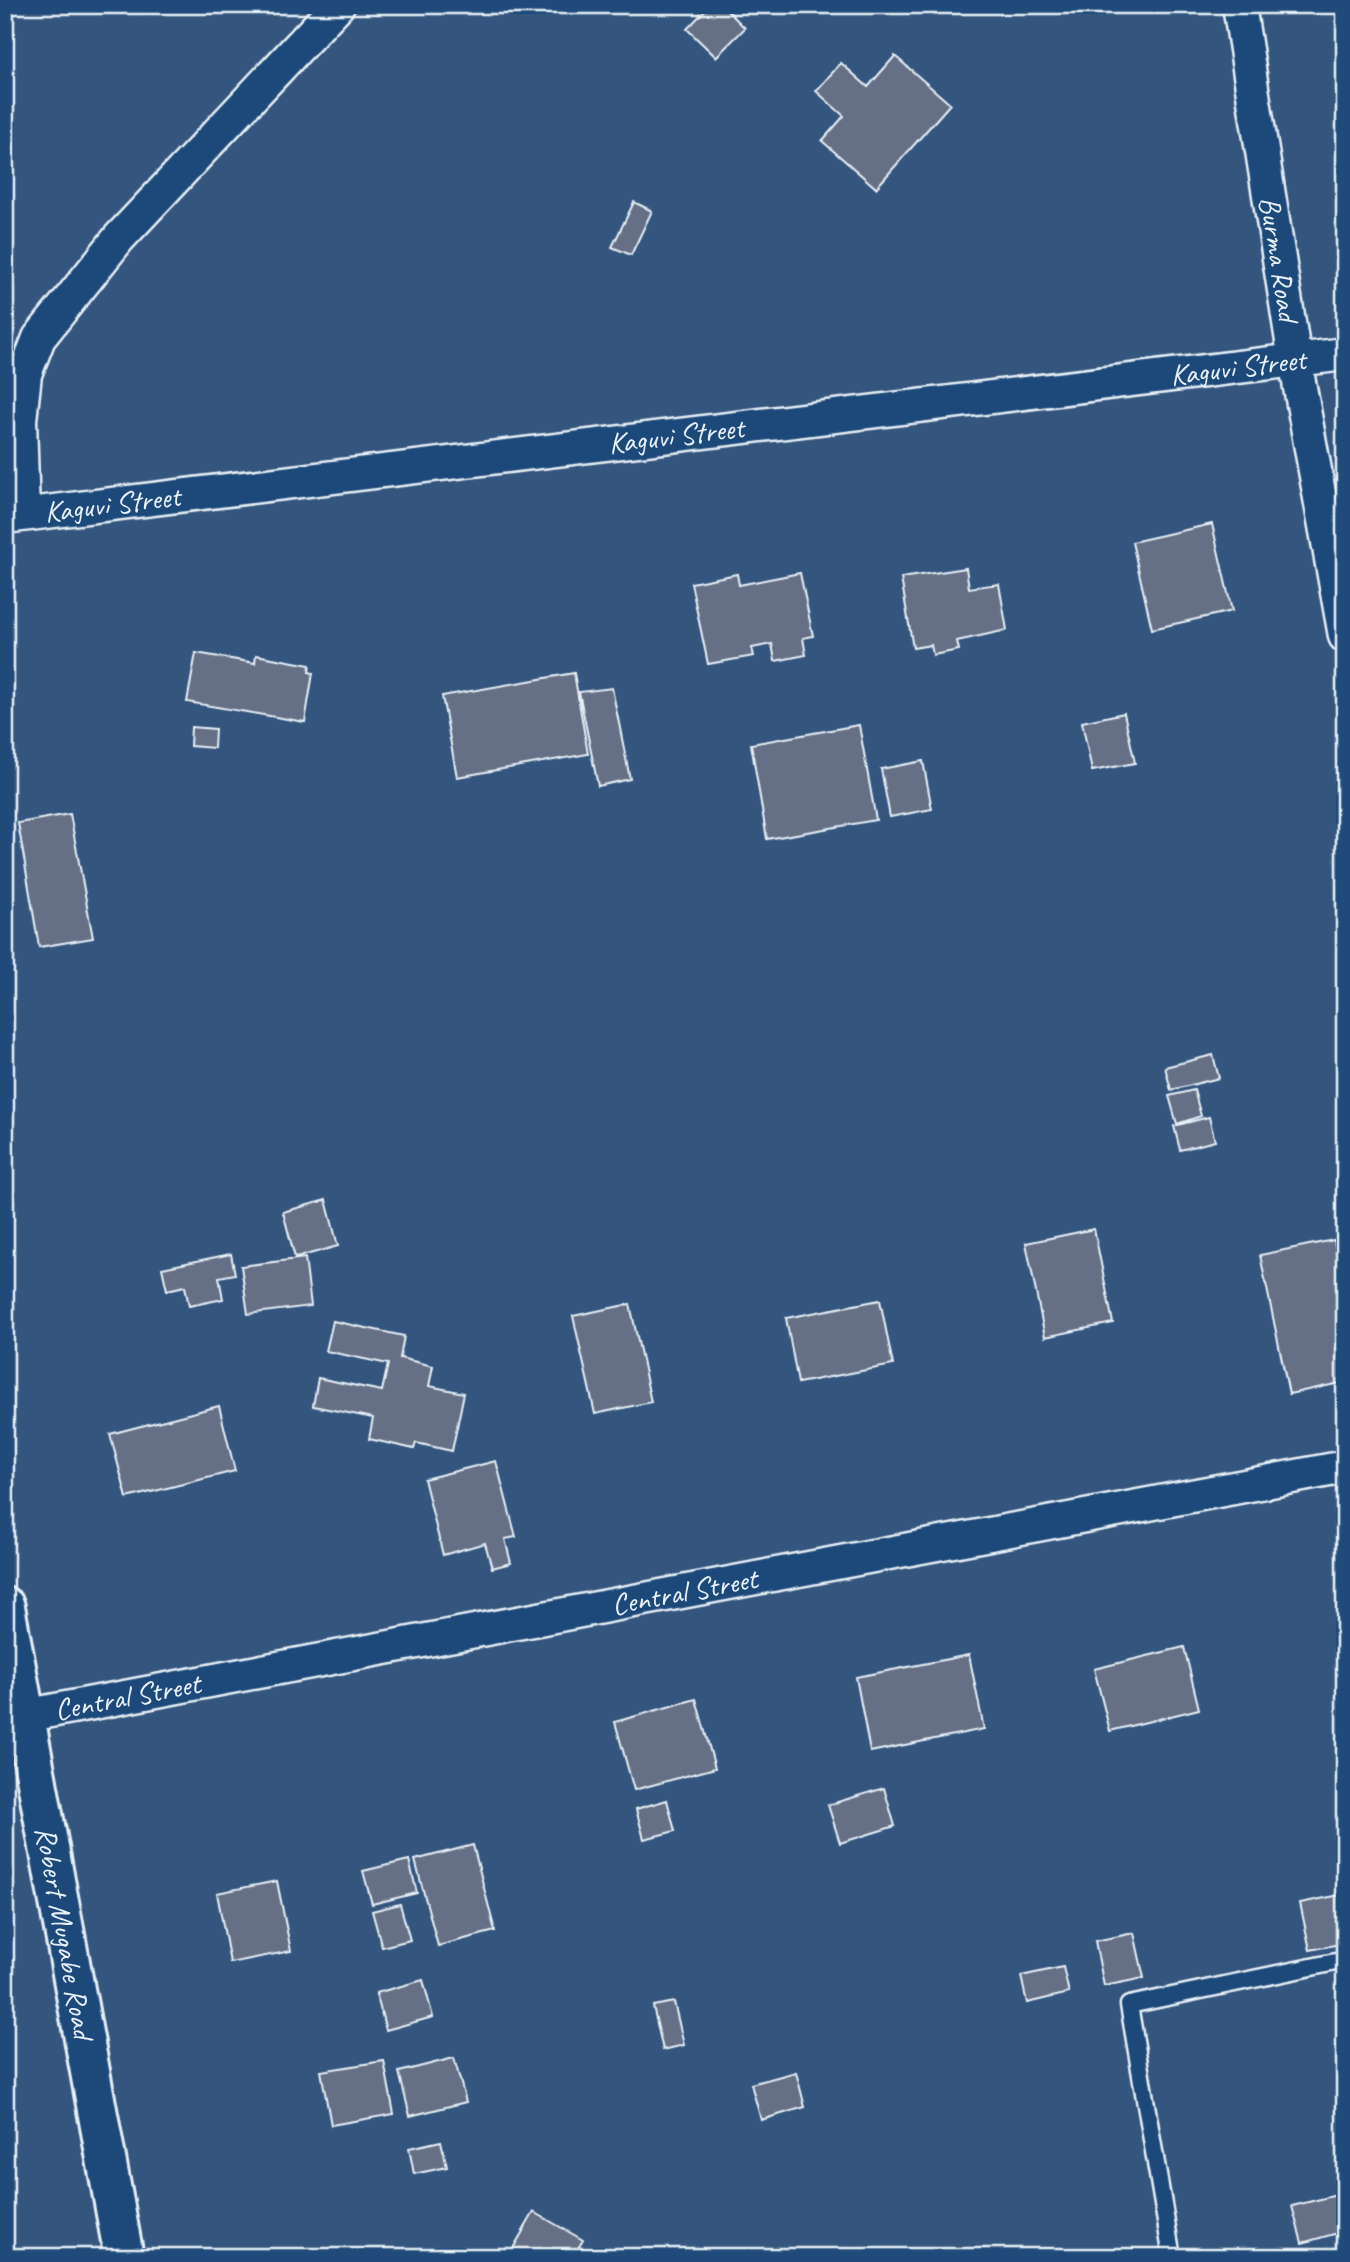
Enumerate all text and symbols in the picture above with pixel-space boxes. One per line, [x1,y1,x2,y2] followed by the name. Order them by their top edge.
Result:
[1250,194,1308,328] street label: Burma Road
[1168,340,1311,394] street label: Kaguvi Street
[606,408,749,462] street label: Kaguvi Street
[42,477,185,531] street label: Kaguvi Street
[608,1559,763,1624] street label: Central Street
[51,1664,206,1729] street label: Central Street
[27,1823,103,2046] street label: Robert Mugabe Road

